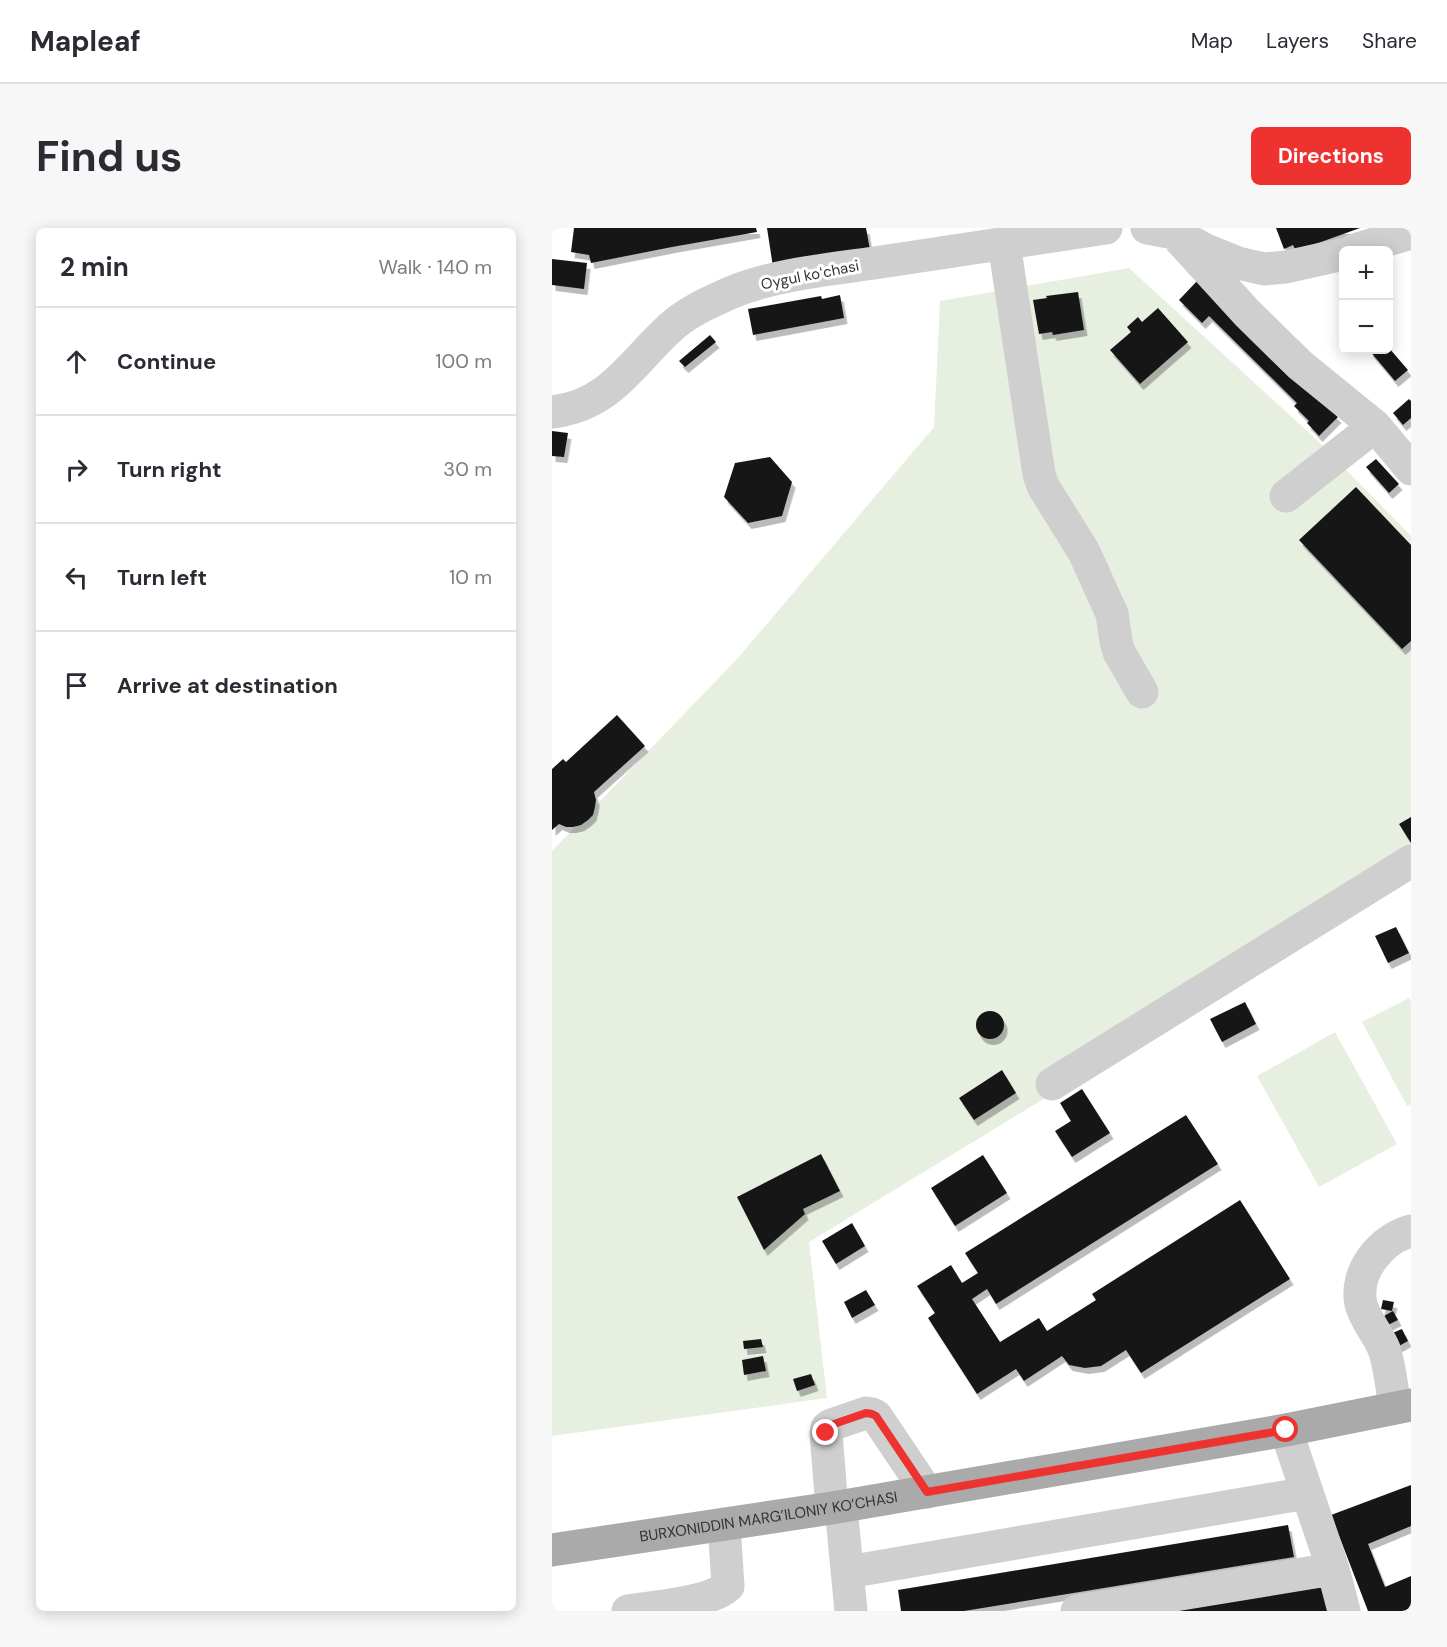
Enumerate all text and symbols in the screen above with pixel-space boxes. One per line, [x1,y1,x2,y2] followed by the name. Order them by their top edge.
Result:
[30,23,141,60] text: Mapleaf
[1191,27,1233,55] text: Map
[1266,27,1329,55] text: Layers
[1362,27,1417,55] text: Share
[1251,127,1411,185] button: Directions
[36,129,182,184] text: Find us
[1339,246,1393,354] map controls
[1339,246,1393,300] button: +
[60,250,129,284] text: 2 min
[378,254,492,280] text: Walk · 140 m
[759,256,861,294] street label: Oygul koʻchasi
[1339,300,1393,354] button: −
[60,345,93,378] icon: ahead
[117,347,216,376] text: Continue
[435,348,492,374] text: 100 m
[60,453,93,486] icon: right
[117,455,222,484] text: Turn right
[443,456,492,482] text: 30 m
[60,561,93,594] icon: left
[117,563,207,592] text: Turn left
[449,564,492,590] text: 10 m
[60,669,93,702] icon: arrive
[117,671,338,700] text: Arrive at destination
[1272,1416,1298,1442] route start
[812,1419,838,1445] route end
[638,1487,899,1547] street label: BURXONIDDIN MARG’ILONIY KO’CHASI

